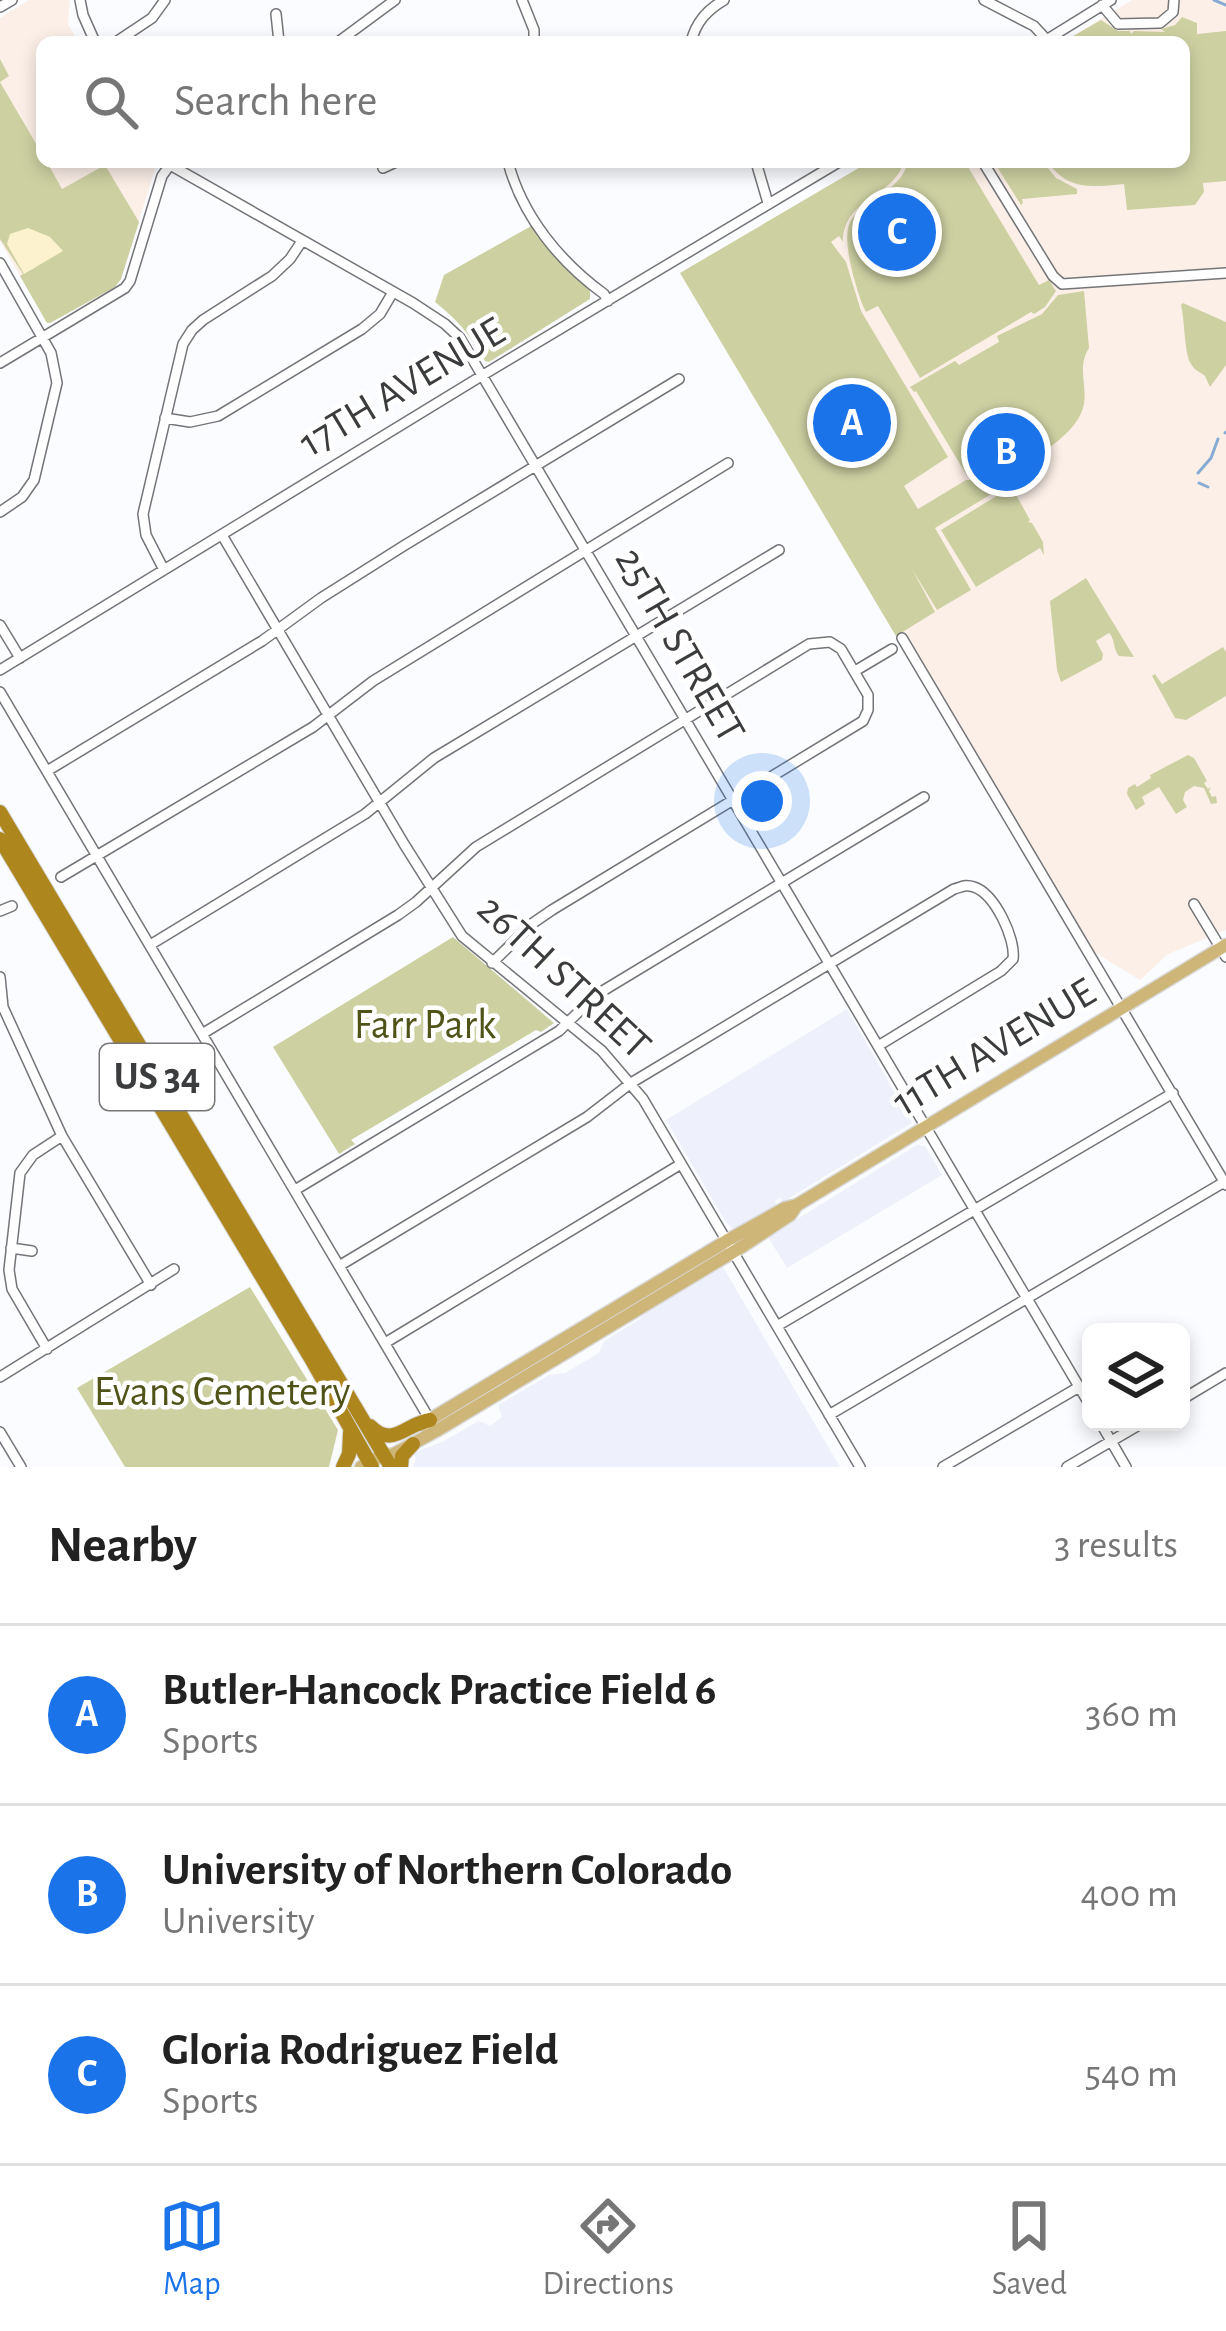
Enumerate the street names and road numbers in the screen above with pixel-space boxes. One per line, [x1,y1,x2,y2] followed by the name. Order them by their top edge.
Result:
[292,310,512,464] street label: 17TH AVENUE
[608,541,752,749] street label: 25TH STREET
[470,887,658,1067] street label: 26TH STREET
[886,970,1102,1124] street label: 11TH AVENUE
[100,1044,214,1110] road number: US 34

